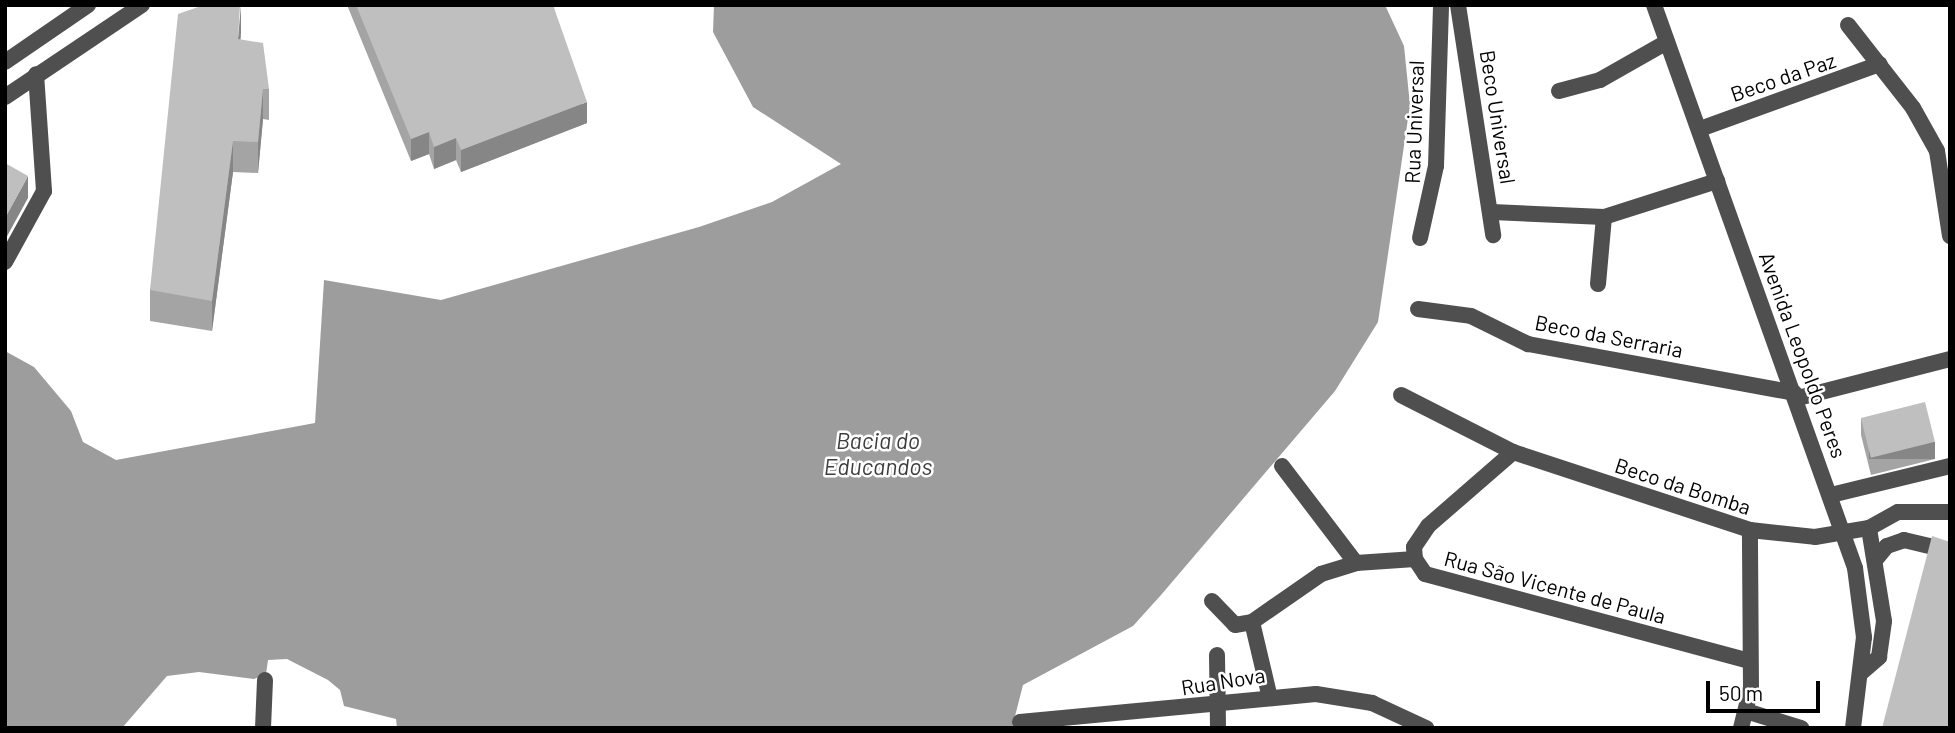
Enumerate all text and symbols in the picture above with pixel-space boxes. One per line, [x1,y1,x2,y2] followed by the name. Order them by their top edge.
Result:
[1727,47,1839,107] street label: Beco da Paz
[1475,48,1521,186] street label: Beco Universal
[1399,60,1429,184] street label: Rua Universal
[1754,249,1852,461] street label: Avenida Leopoldo Peres
[1533,309,1685,363] street label: Beco da Serraria
[824,426,932,480] water label: Bacia do Educandos
[1612,452,1754,520] street label: Beco da Bomba
[1442,545,1668,629] street label: Rua São Vicente de Paula
[1179,662,1267,700] street label: Rua Nova
[1710,666,1824,710] scale bar
[1719,680,1763,705] text: 50 m

